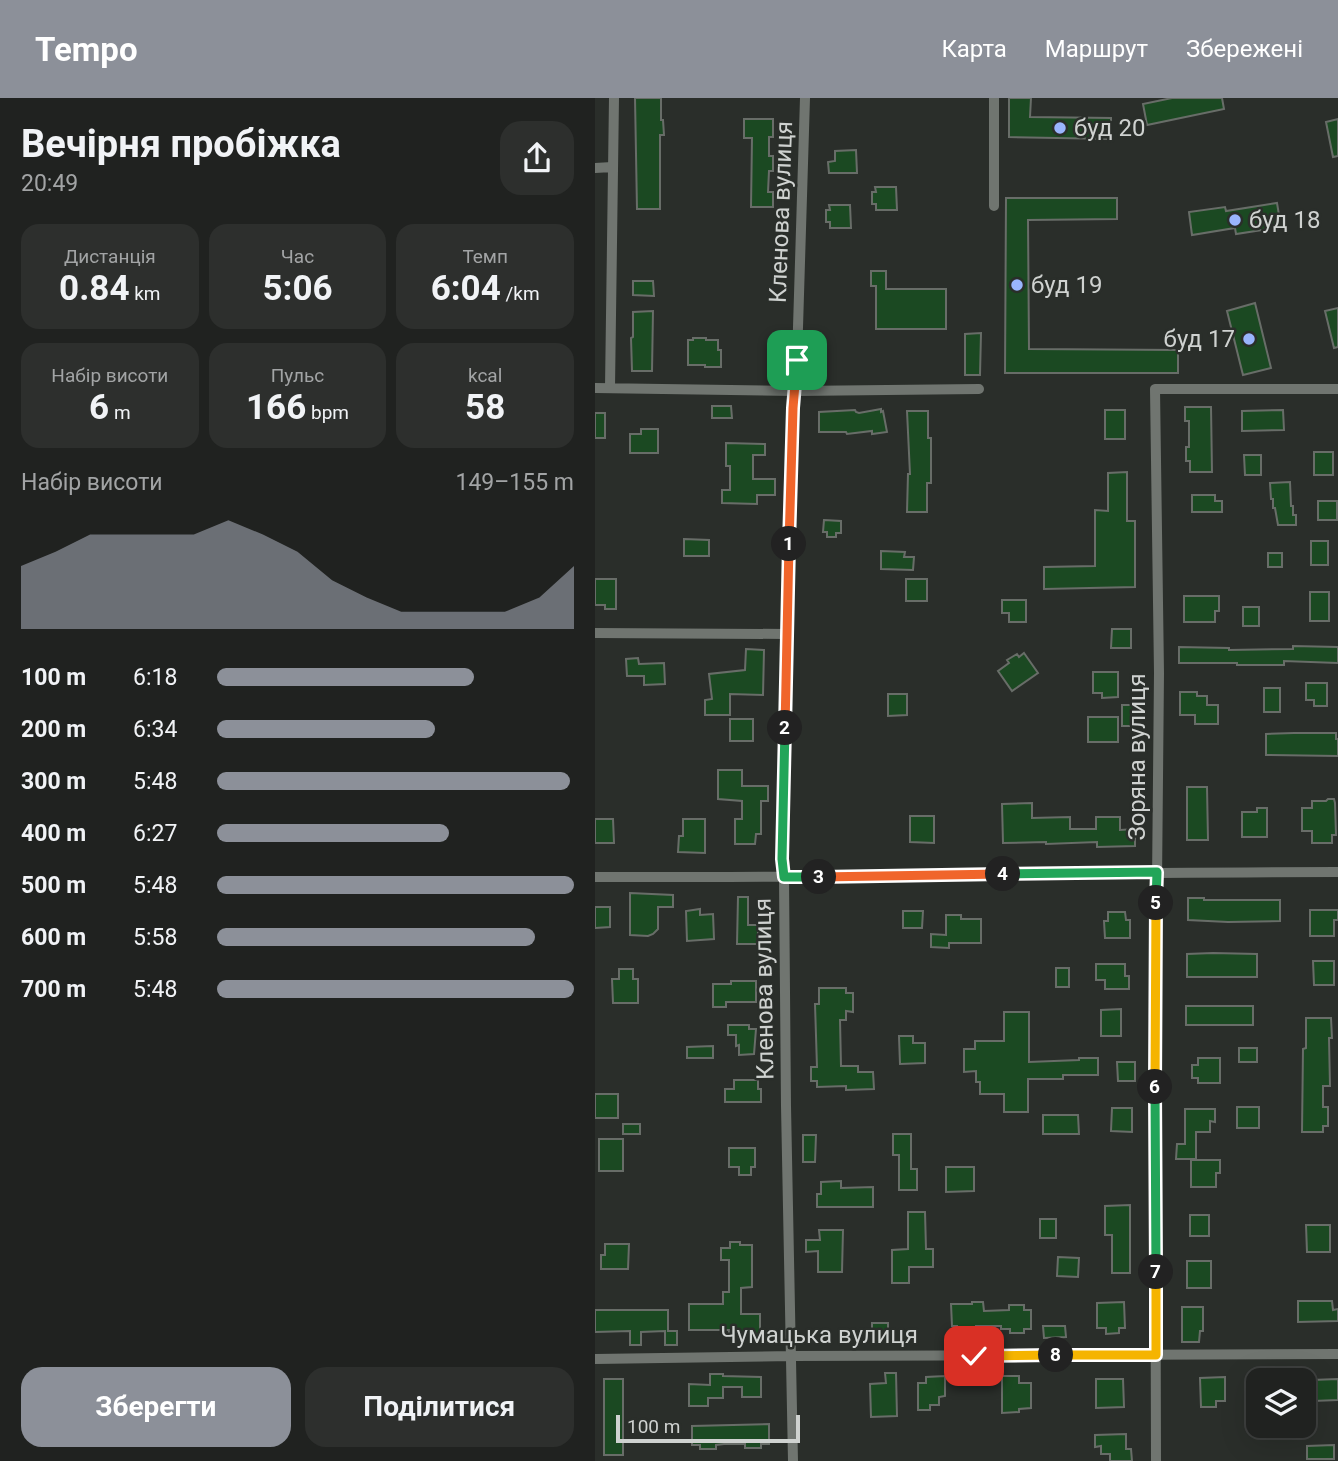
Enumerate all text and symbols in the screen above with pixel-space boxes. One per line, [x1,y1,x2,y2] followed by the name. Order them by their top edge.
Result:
[35,30,138,69] text: Tempo
[941,35,1007,63] text: Карта
[1045,35,1148,63] text: Маршрут
[1186,35,1303,63] text: Збережені
[1074,114,1145,142] place label: буд 20
[1052,120,1068,136] marker: буд 20
[500,121,574,195] button: share
[764,121,798,303] street label: Кленова вулиця
[21,122,341,166] text: Вечірня пробіжка
[21,170,78,197] text: 20:49
[1249,206,1320,234] place label: буд 18
[1227,212,1243,228] marker: буд 18
[64,245,156,268] text: Дистанція
[281,245,314,268] text: Час
[462,245,508,268] text: Темп
[59,268,130,309] text: 0.84
[262,268,333,309] text: 5:06
[431,268,501,309] text: 6:04
[1031,271,1102,299] place label: буд 19
[1009,277,1025,293] marker: буд 19
[130,282,161,305] text: km
[501,282,540,305] text: /km
[1164,325,1235,353] place label: буд 17
[767,330,827,390] pin
[1241,331,1257,347] marker: буд 17
[778,341,816,379] icon: arrive
[51,364,168,387] text: Набір висоти
[271,364,324,387] text: Пульс
[468,364,502,387] text: kcal
[89,387,109,428] text: 6
[246,387,306,428] text: 166
[465,387,505,428] text: 58
[109,401,131,424] text: m
[306,401,349,424] text: bpm
[21,469,163,496] text: Набір висоти
[455,469,574,496] text: 149–155 m
[771,526,807,562] pin: 1
[783,532,794,555] text: 1
[21,664,86,691] text: 100 m
[133,664,177,691] text: 6:18
[1123,673,1151,841] street label: Зоряна вулиця
[767,710,803,746] pin: 2
[21,716,86,743] text: 200 m
[133,716,177,743] text: 6:34
[779,716,790,739] text: 2
[21,768,86,795] text: 300 m
[133,768,177,795] text: 5:48
[21,820,86,847] text: 400 m
[133,820,177,847] text: 6:27
[985,856,1021,892] pin: 4
[801,860,837,894] pin: 3
[997,862,1008,885] text: 4
[813,865,824,888] text: 3
[21,872,86,899] text: 500 m
[133,872,177,899] text: 5:48
[1139,886,1173,920] pin: 5
[1150,891,1161,914] text: 5
[748,898,780,1080] street label: Кленова вулиця
[21,924,86,951] text: 600 m
[133,924,177,951] text: 5:58
[21,976,86,1003] text: 700 m
[133,976,177,1003] text: 5:48
[1137,1070,1173,1104] pin: 6
[1149,1075,1160,1098] text: 6
[1139,1254,1173,1290] pin: 7
[1150,1260,1161,1283] text: 7
[720,1321,918,1349] street label: Чумацька вулиця
[944,1326,1004,1386] pin
[955,1337,993,1375] icon: check
[1039,1338,1073,1372] pin: 8
[1050,1343,1061,1366] text: 8
[21,1367,291,1447] button: Зберегти
[305,1367,574,1447] button: Поділитися
[1246,1368,1316,1438] map controls
[1246,1368,1316,1438] button: layers
[616,1412,800,1444] scale bar
[627,1415,680,1438] text: 100 m

